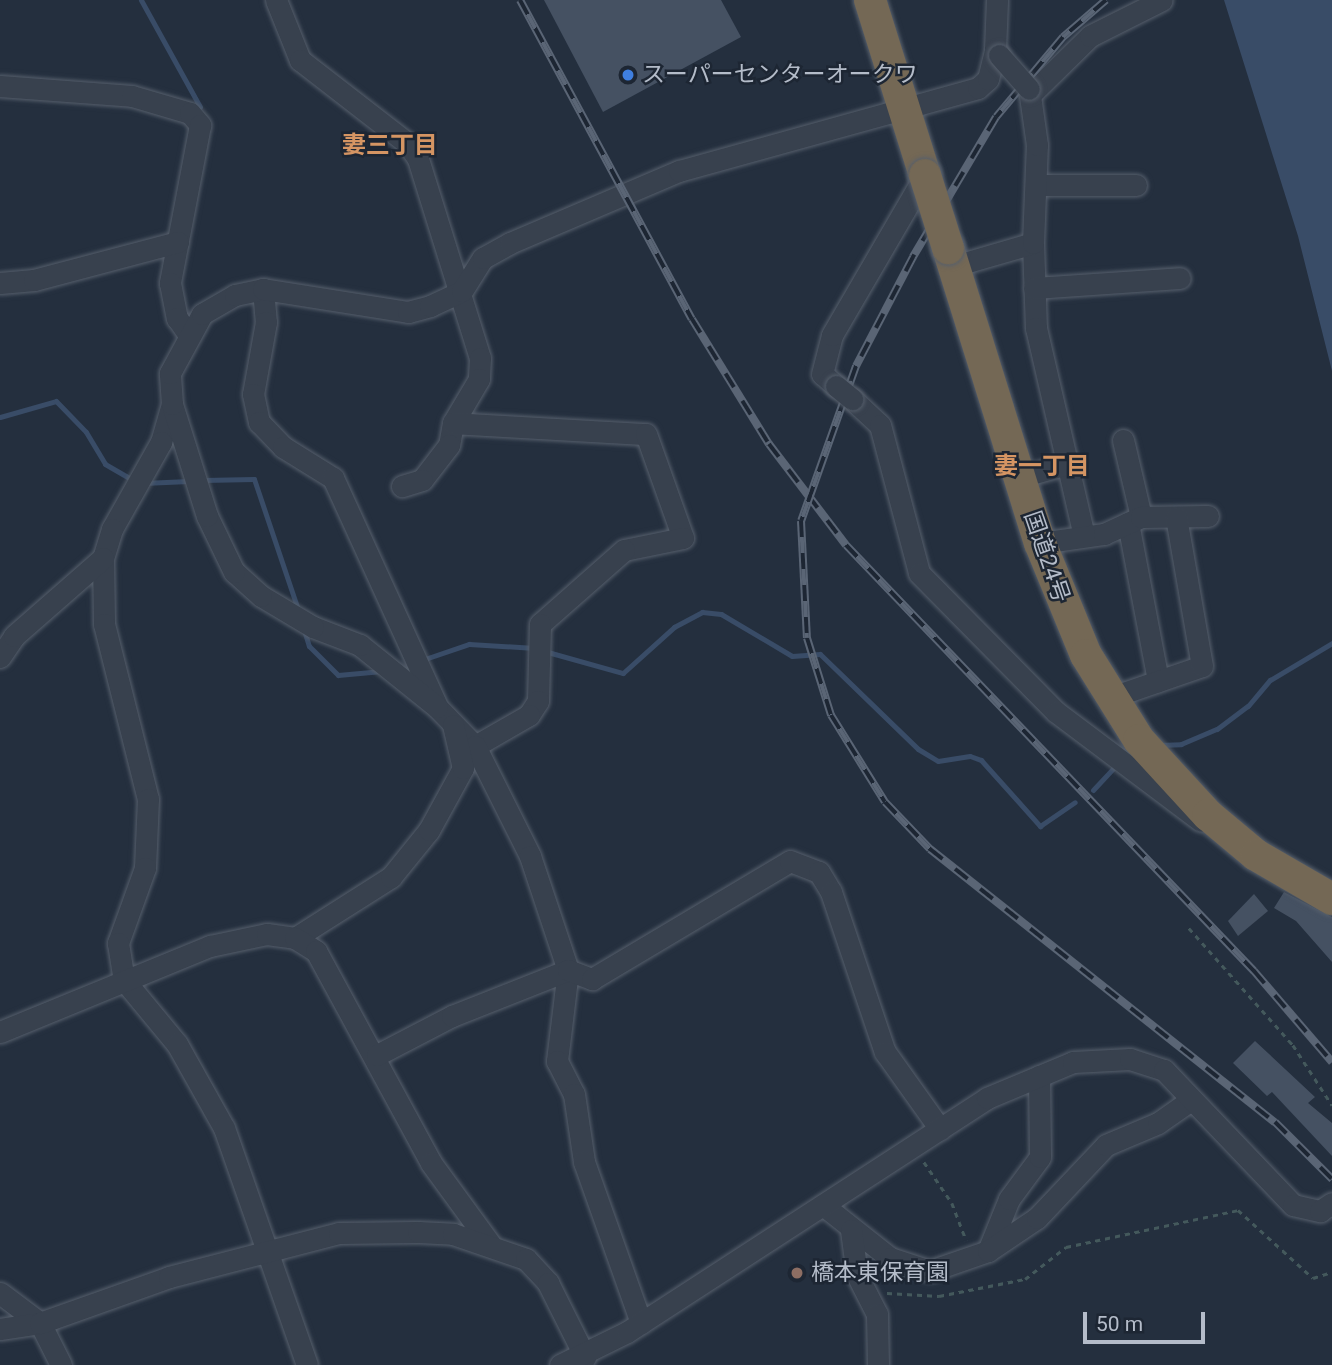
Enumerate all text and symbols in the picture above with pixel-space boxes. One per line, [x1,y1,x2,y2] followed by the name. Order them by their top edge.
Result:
[642,61,918,89] place label: スーパーセンターオークワ
[620,67,636,83] marker: スーパーセンターオークワ
[342,132,438,160] district label: 妻三丁目
[994,453,1090,481] district label: 妻一丁目
[1018,508,1074,606] street label: 国道24号
[811,1259,949,1287] place label: 橋本東保育園
[789,1265,805,1281] marker: 橋本東保育園
[1087,1298,1210,1342] scale bar
[1096,1312,1143,1336] text: 50 m

